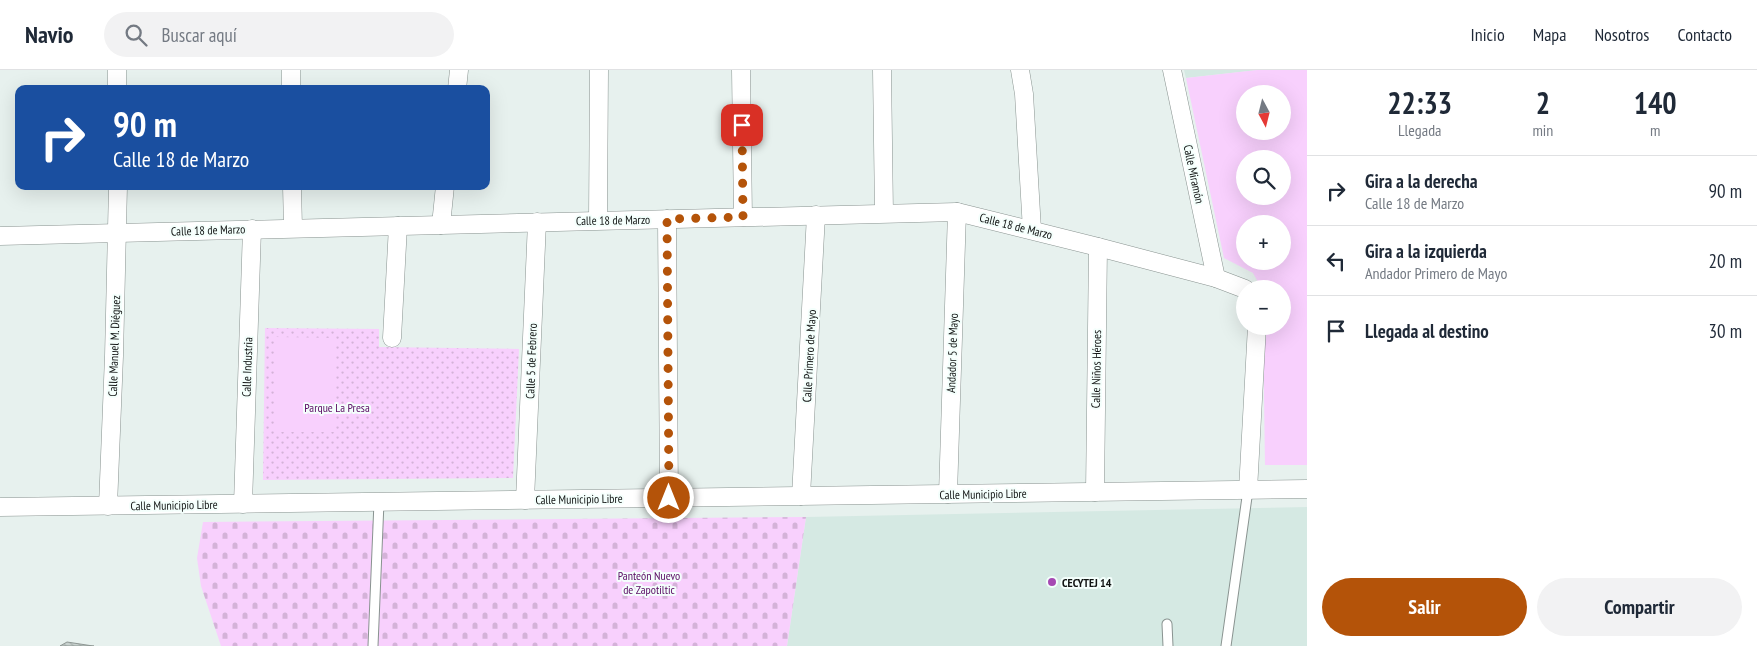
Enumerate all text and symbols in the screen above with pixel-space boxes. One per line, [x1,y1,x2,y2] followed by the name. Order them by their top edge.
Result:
[104,12,454,57] search box
[25,19,74,50] text: Navio
[122,21,150,49] icon: search
[162,23,237,47] text: Buscar aquí
[1471,23,1505,46] text: Inicio
[1533,23,1566,46] text: Mapa
[1594,23,1649,46] text: Nosotros
[1677,23,1732,46] text: Contacto
[1387,83,1452,122] text: 22:33
[1536,83,1550,122] text: 2
[1634,83,1677,122] text: 140
[1236,85,1291,140] north arrow
[1236,85,1291,335] map controls
[113,101,177,147] text: 90 m
[721,104,763,146] pin
[30,105,95,170] icon: right
[728,111,756,139] icon: arrive
[1398,120,1441,140] text: Llegada
[1532,120,1553,140] text: min
[1650,120,1660,140] text: m
[1180,143,1208,205] street label: Calle Miramón
[113,145,249,173] text: Calle 18 de Marzo
[1236,150,1291,205] button: search
[1365,169,1478,193] text: Gira a la derecha
[1322,177,1350,205] icon: right
[1709,179,1742,203] text: 90 m
[1365,193,1464,213] text: Calle 18 de Marzo
[978,210,1054,242] street label: Calle 18 de Marzo
[576,212,650,228] street label: Calle 18 de Marzo
[1236,215,1291,270] button: +
[171,221,245,239] street label: Calle 18 de Marzo
[1365,239,1487,263] text: Gira a la izquierda
[1322,247,1350,275] icon: left
[1709,249,1742,273] text: 20 m
[1365,263,1507,283] text: Andador Primero de Mayo
[1236,280,1291,335] button: −
[105,295,123,397] street label: Calle Manuel M. Diéguez
[799,309,819,403] street label: Calle Primero de Mayo
[943,313,961,393] street label: Andador 5 de Mayo
[1322,317,1350,345] icon: arrive
[1365,319,1489,343] text: Llegada al destino
[1709,319,1742,343] text: 30 m
[522,323,540,399] street label: Calle 5 de Febrero
[1088,330,1104,408] street label: Calle Niños Héroes
[238,337,256,397] street label: Calle Industria
[304,400,370,415] park label: Parque La Presa
[642,471,694,523] position arrow
[939,486,1027,502] street label: Calle Municipio Libre
[535,491,623,507] street label: Calle Municipio Libre
[130,497,218,513] street label: Calle Municipio Libre
[618,568,680,597] park label: Panteón Nuevo de Zapotiltic
[1062,575,1112,590] place label: CECYTEJ 14
[1046,576,1058,588] marker: CECYTEJ 14
[1322,578,1527,636] button: Salir
[1537,578,1742,636] button: Compartir

